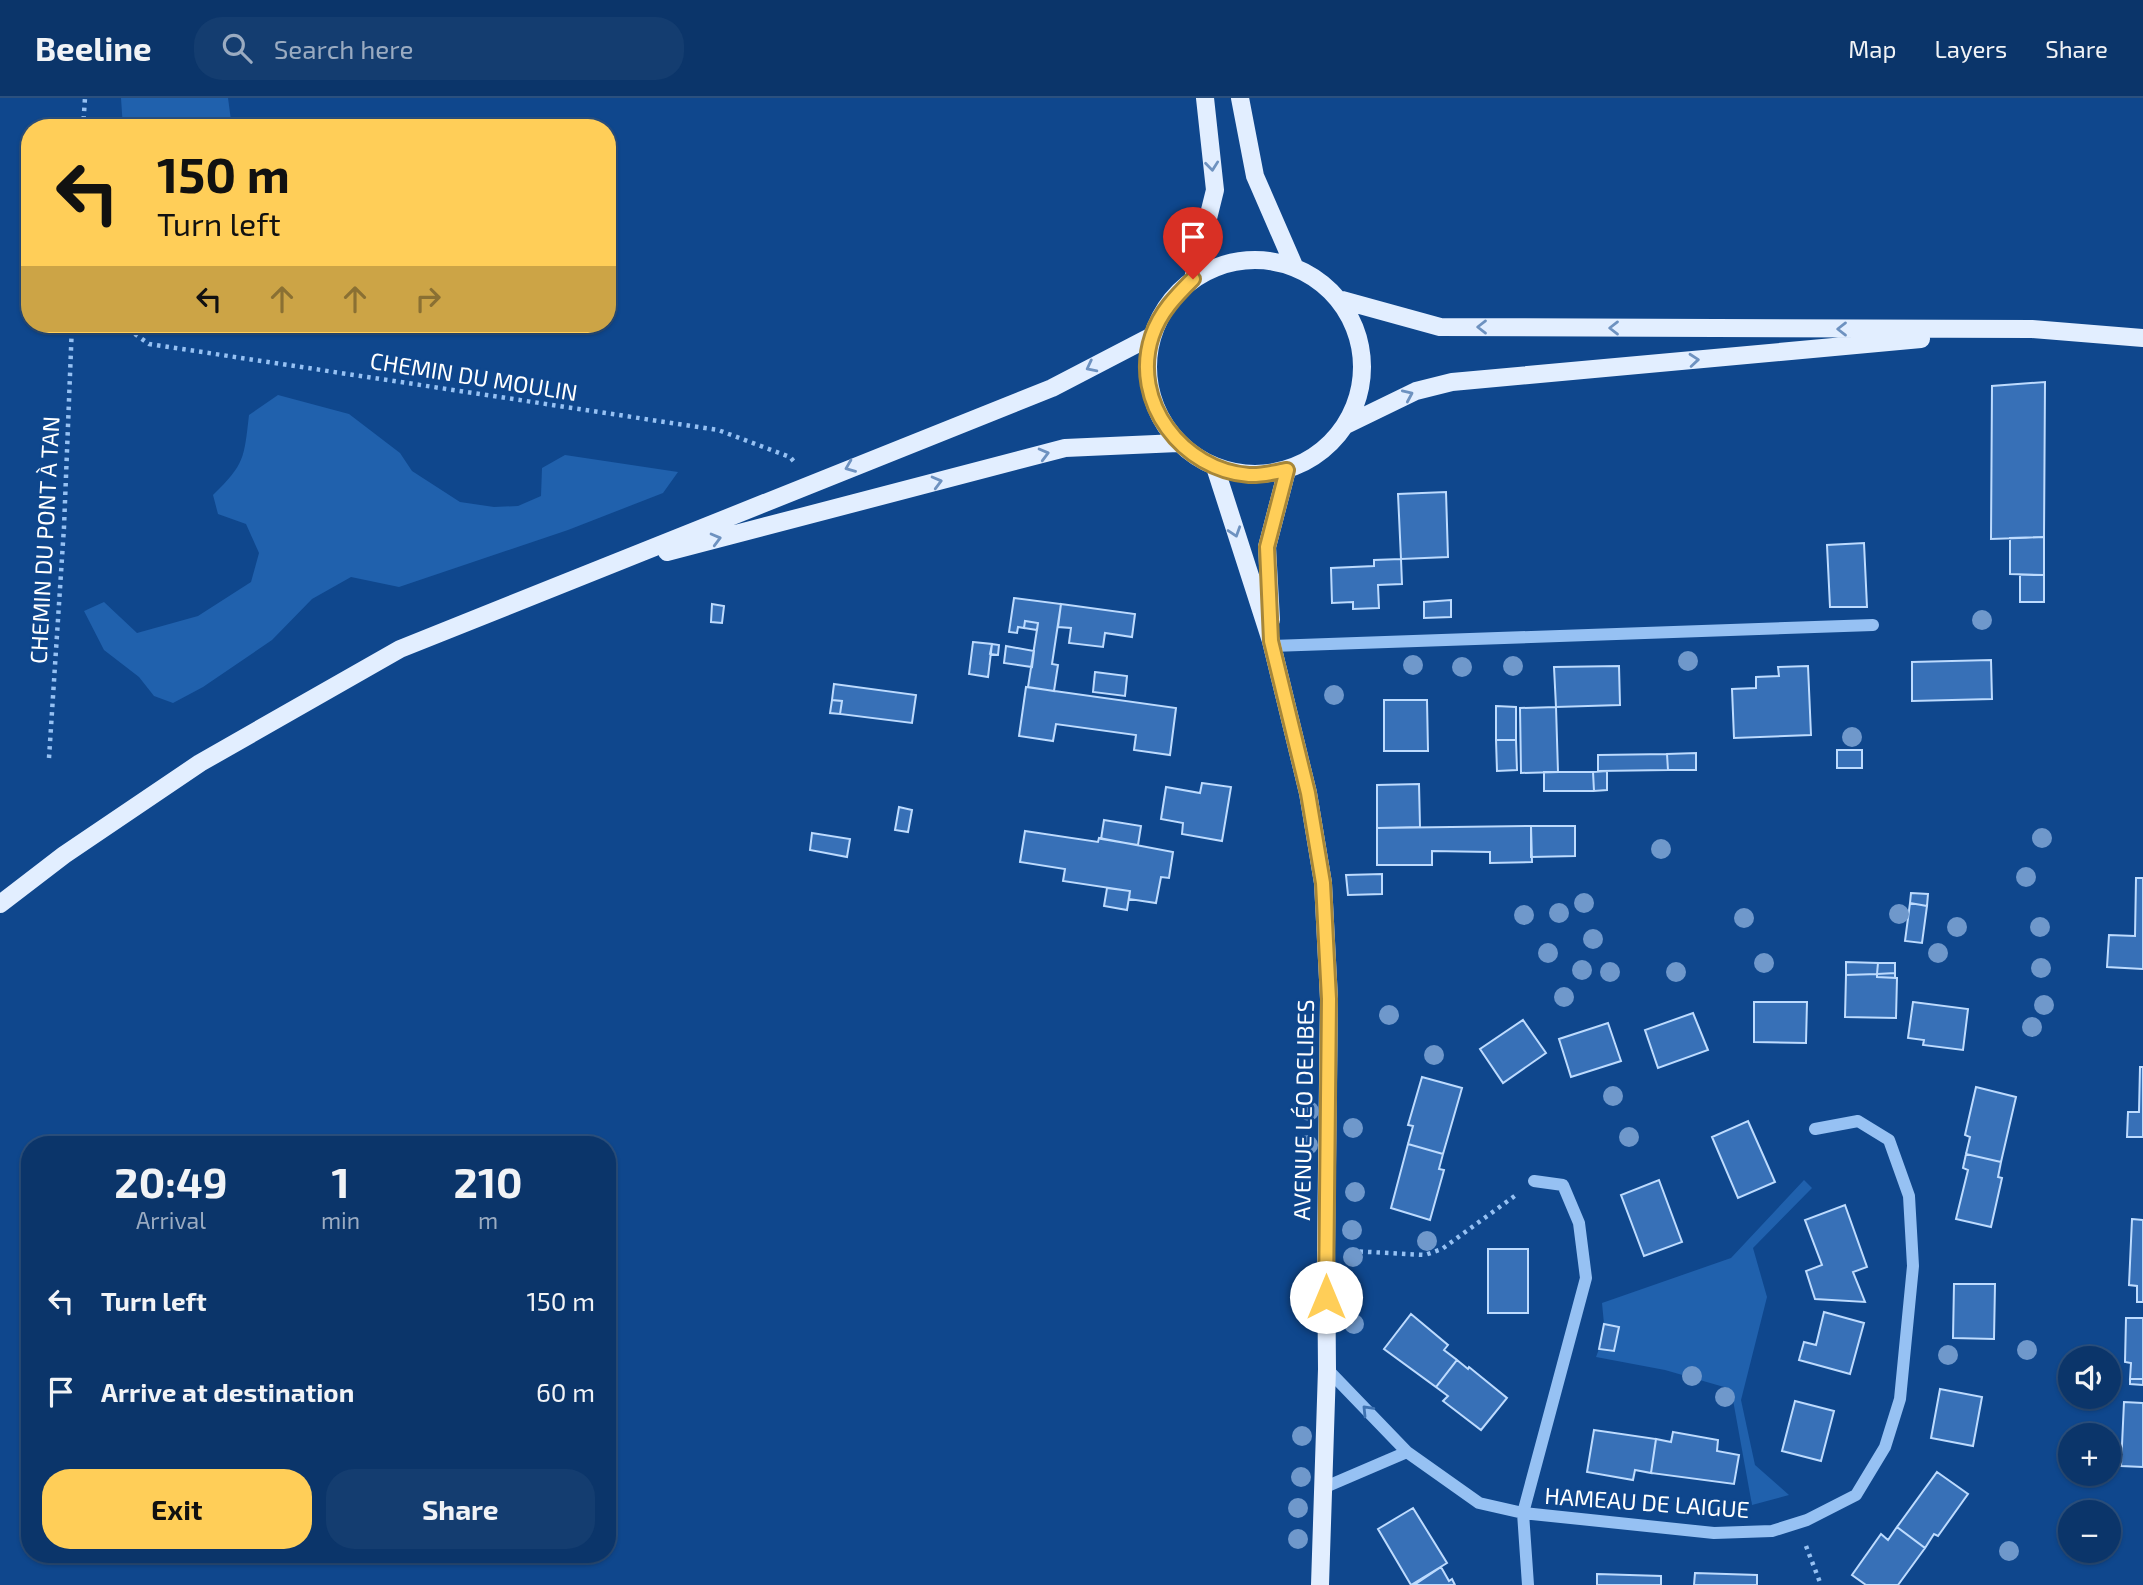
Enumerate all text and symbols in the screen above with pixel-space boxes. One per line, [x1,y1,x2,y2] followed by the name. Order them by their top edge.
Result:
[194,17,684,80] search box
[35,28,152,68] text: Beeline
[218,29,256,67] icon: search
[274,33,413,64] text: Search here
[1848,34,1896,63] text: Map
[1934,34,2007,63] text: Layers
[2045,34,2108,63] text: Share
[157,144,290,203] text: 150 m
[42,147,133,238] icon: left
[1204,161,1219,172] one-way arrow
[157,204,281,242] text: Turn left
[1163,207,1223,279] pin
[1174,218,1212,256] icon: arrive
[190,280,228,318] icon: left
[263,280,301,318] icon: ahead
[336,280,374,318] icon: ahead
[409,280,447,318] icon: right
[1476,320,1487,335] one-way arrow
[1608,321,1619,336] one-way arrow
[1836,321,1846,337] one-way arrow
[368,346,580,406] street label: CHEMIN DU MOULIN
[1688,352,1700,367] one-way arrow
[1086,359,1098,373] one-way arrow
[1400,389,1413,403] one-way arrow
[24,415,64,665] street label: CHEMIN DU PONT À TAN
[1038,448,1050,462] one-way arrow
[844,459,856,473] one-way arrow
[930,476,942,490] one-way arrow
[1227,526,1242,538] one-way arrow
[710,533,722,548] one-way arrow
[1287,999,1319,1221] street label: AVENUE LÉO DELIBES
[114,1156,228,1206] text: 20:49
[331,1156,350,1206] text: 1
[454,1156,523,1206] text: 210
[136,1206,206,1234] text: Arrival
[321,1206,360,1234] text: min
[478,1206,498,1234] text: m
[1289,1260,1363,1334] position arrow
[42,1282,80,1320] icon: left
[101,1285,207,1316] text: Turn left
[526,1285,595,1316] text: 150 m
[2058,1346,2121,1563] map controls
[2058,1346,2121,1409] button: sound
[42,1373,80,1411] icon: arrive
[101,1376,354,1407] text: Arrive at destination
[536,1376,595,1407] text: 60 m
[1363,1405,1375,1418] one-way arrow
[2058,1423,2121,1486] button: +
[42,1469,312,1549] button: Exit
[326,1469,595,1549] button: Share
[1544,1481,1750,1523] street label: HAMEAU DE LAIGUE
[2058,1500,2121,1563] button: −

